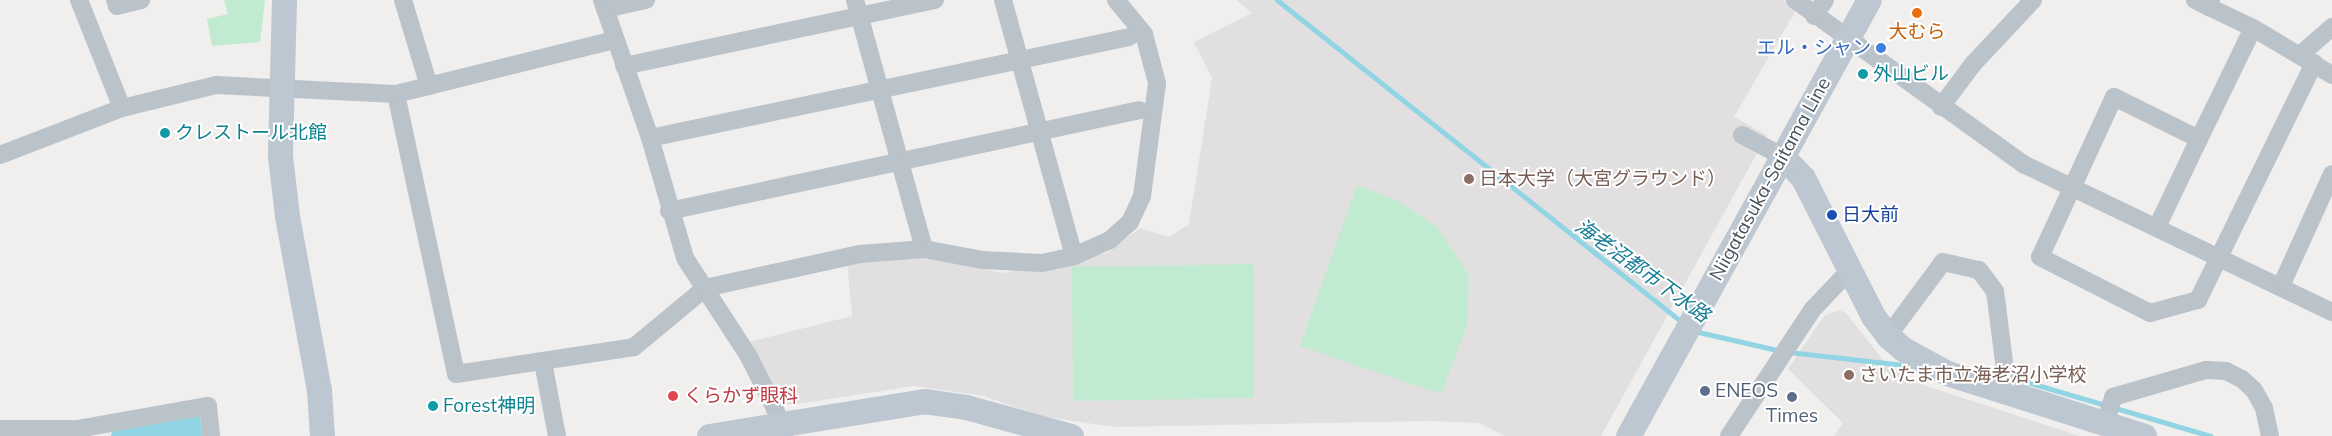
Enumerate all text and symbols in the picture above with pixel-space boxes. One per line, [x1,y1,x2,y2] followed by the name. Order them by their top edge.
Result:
[1911,7,1923,19] marker: 大むら
[1889,21,1945,43] place label: 大むら
[1757,37,1871,59] place label: エル・シャン
[1875,42,1887,54] marker: エル・シャン
[1873,63,1949,85] place label: 外山ビル
[1857,68,1869,80] marker: 外山ビル
[1705,74,1835,284] street label: Niigatasuka-Saitama Line
[175,122,327,144] place label: クレストール北館
[159,127,171,139] marker: クレストール北館
[1479,168,1726,190] place label: 日本大学（大宮グラウンド）
[1463,173,1475,185] marker: 日本大学（大宮グラウンド）
[1842,204,1899,226] place label: 日大前
[1826,209,1838,221] marker: 日大前
[1571,213,1715,327] water label: 海老沼都市下水路
[1859,364,2087,386] place label: さいたま市立海老沼小学校
[1843,369,1855,381] marker: さいたま市立海老沼小学校
[1715,380,1778,402] place label: ENEOS
[684,385,798,407] place label: くらかず眼科
[1699,385,1711,397] marker: ENEOS
[666,389,680,403] marker: くらかず眼科
[1786,391,1798,403] marker: Times
[443,395,535,417] place label: Forest神明
[427,400,439,412] marker: Forest神明
[1766,405,1818,427] place label: Times

